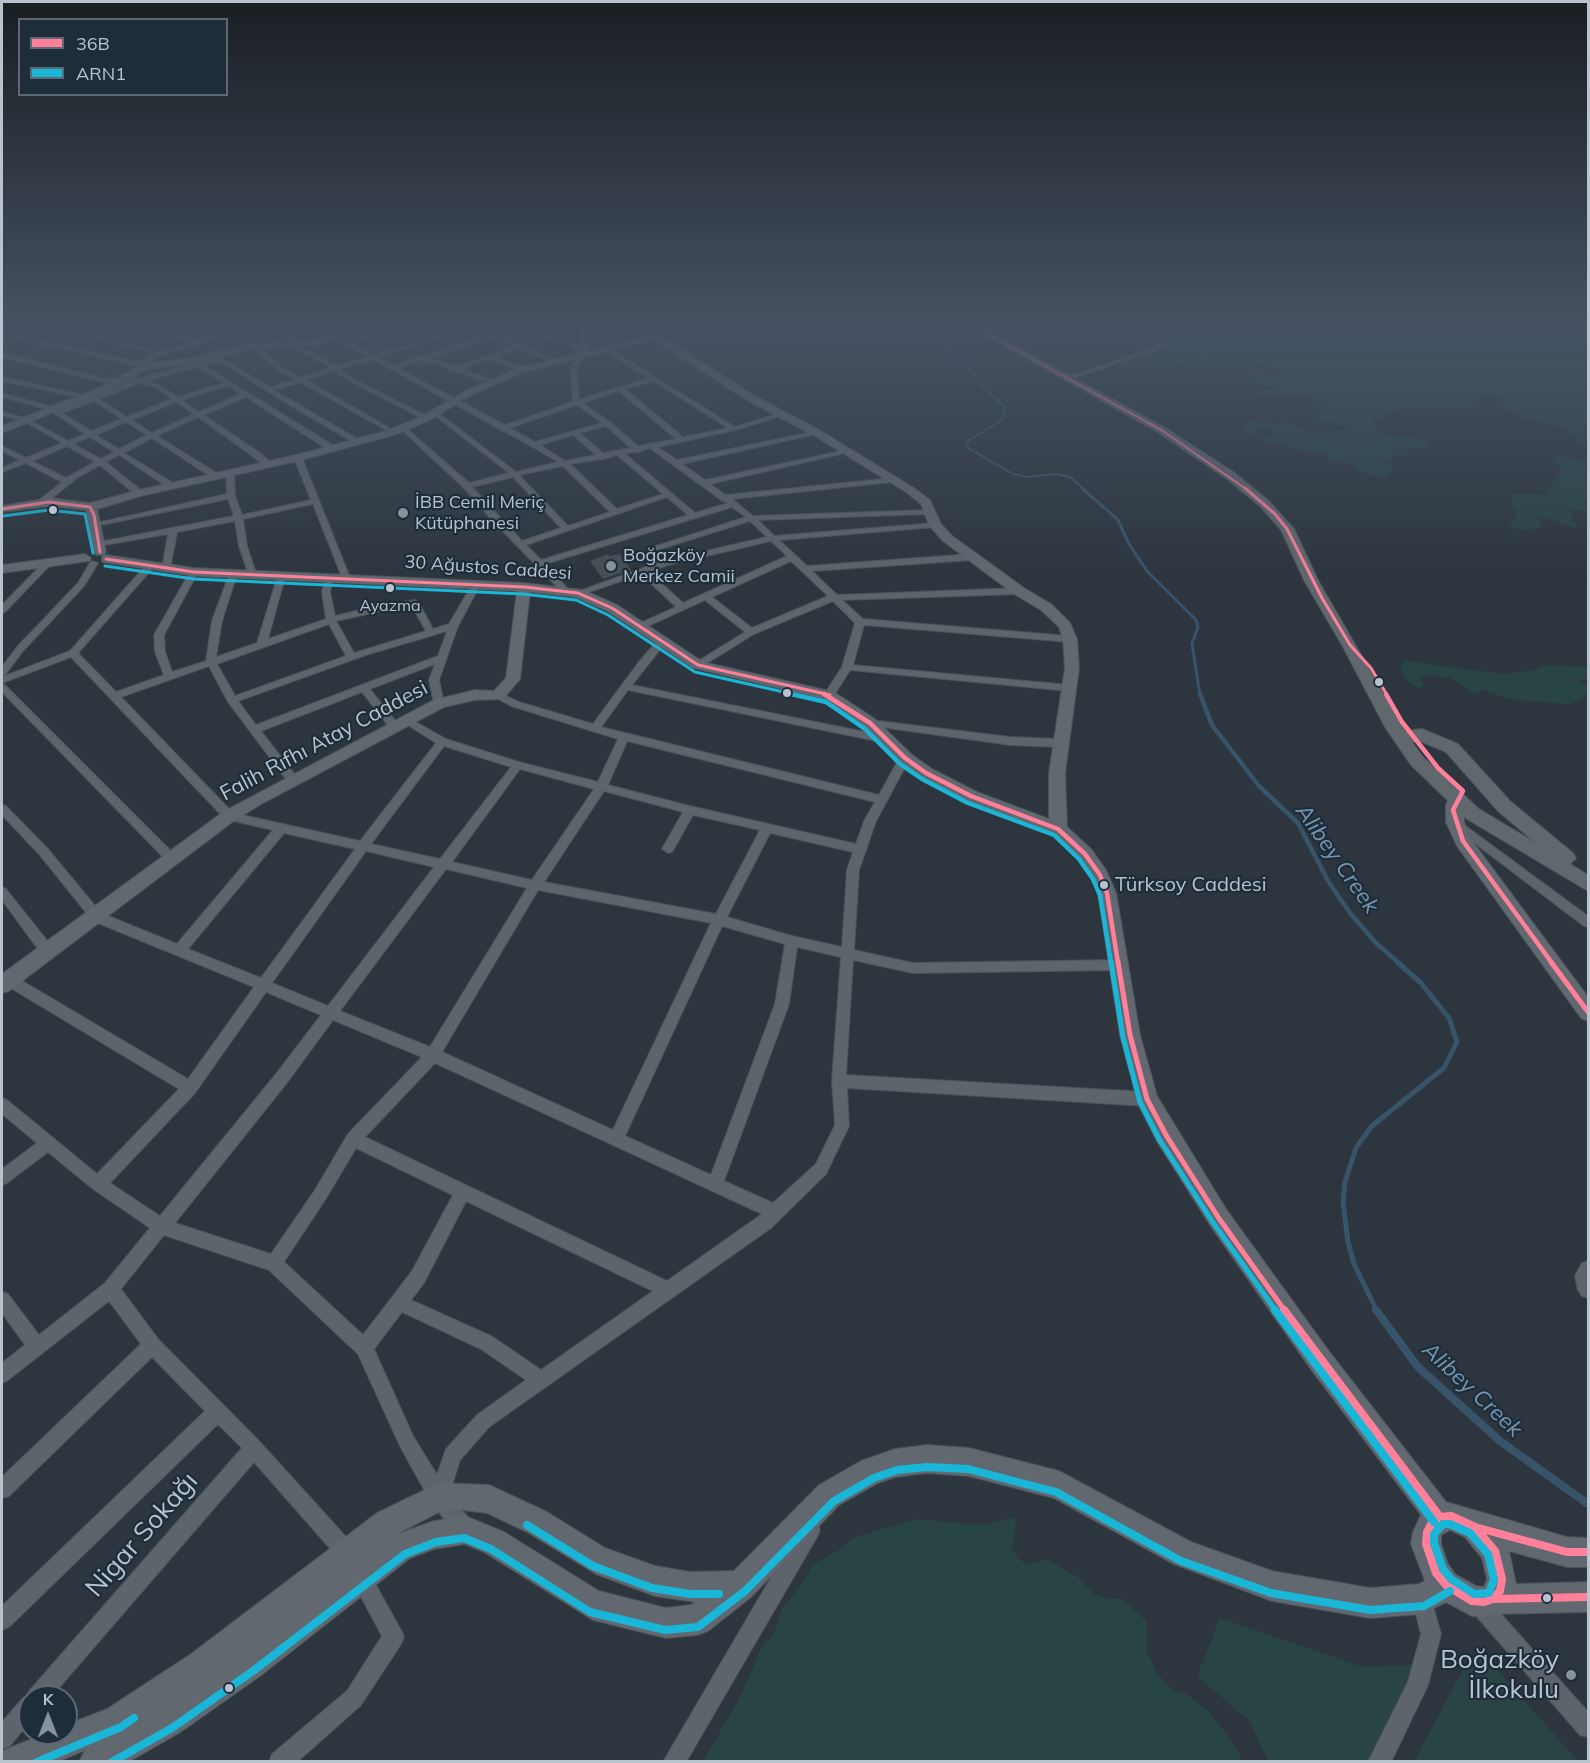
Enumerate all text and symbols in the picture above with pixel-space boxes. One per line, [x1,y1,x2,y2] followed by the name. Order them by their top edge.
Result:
[18,18,228,96] legend
[76,32,110,55] text: 36B
[76,62,126,85] text: ARN1
[415,492,544,534] place label: İBB Cemil Meriç Kütüphanesi
[47,504,59,516] unlabelled marker
[396,506,410,520] marker: İBB Cemil Meriç Kütüphanesi
[623,545,735,588] place label: Boğazköy Merkez Camii
[404,551,572,585] street label: 30 Ağustos Caddesi
[604,559,618,573] marker: Boğazköy Merkez Camii
[384,582,396,594] marker: Ayazma
[359,596,421,616] place label: Ayazma
[216,676,432,806] street label: Falih Rıfhı Atay Caddesi
[1373,676,1385,688] unlabelled marker
[781,687,793,699] unlabelled marker
[1290,799,1384,919] water label: Alibey Creek
[1115,873,1266,897] place label: Türksoy Caddesi
[1098,879,1110,891] marker: Türksoy Caddesi
[1416,1337,1528,1443] water label: Alibey Creek
[79,1466,205,1604] street label: Nigar Sokağı
[1541,1592,1553,1604] unlabelled marker
[1440,1644,1559,1706] place label: Boğazköy İlkokulu
[1564,1668,1578,1682] marker: Boğazköy İlkokulu
[223,1682,235,1694] unlabelled marker
[18,1685,78,1745] north arrow
[43,1689,53,1709] text: K

